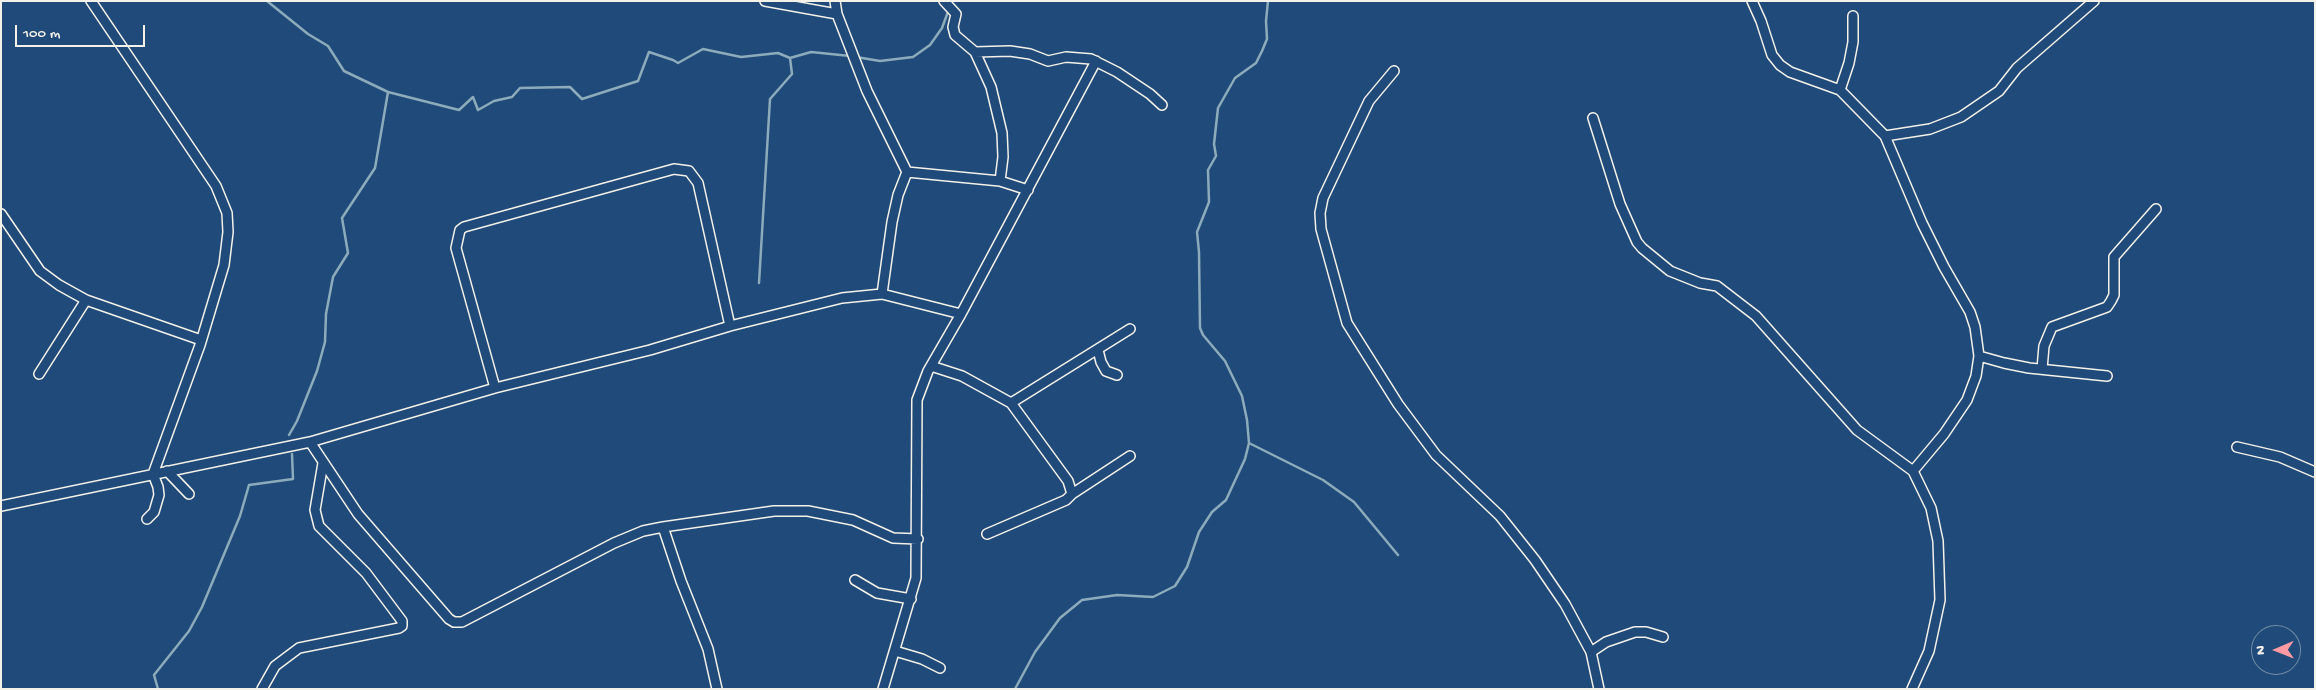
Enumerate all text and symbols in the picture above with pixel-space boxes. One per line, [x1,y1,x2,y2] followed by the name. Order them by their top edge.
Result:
[18,15,148,47] scale bar
[23,25,60,43] text: 100 m
[2251,625,2301,675] north arrow
[2253,646,2270,655] text: N

